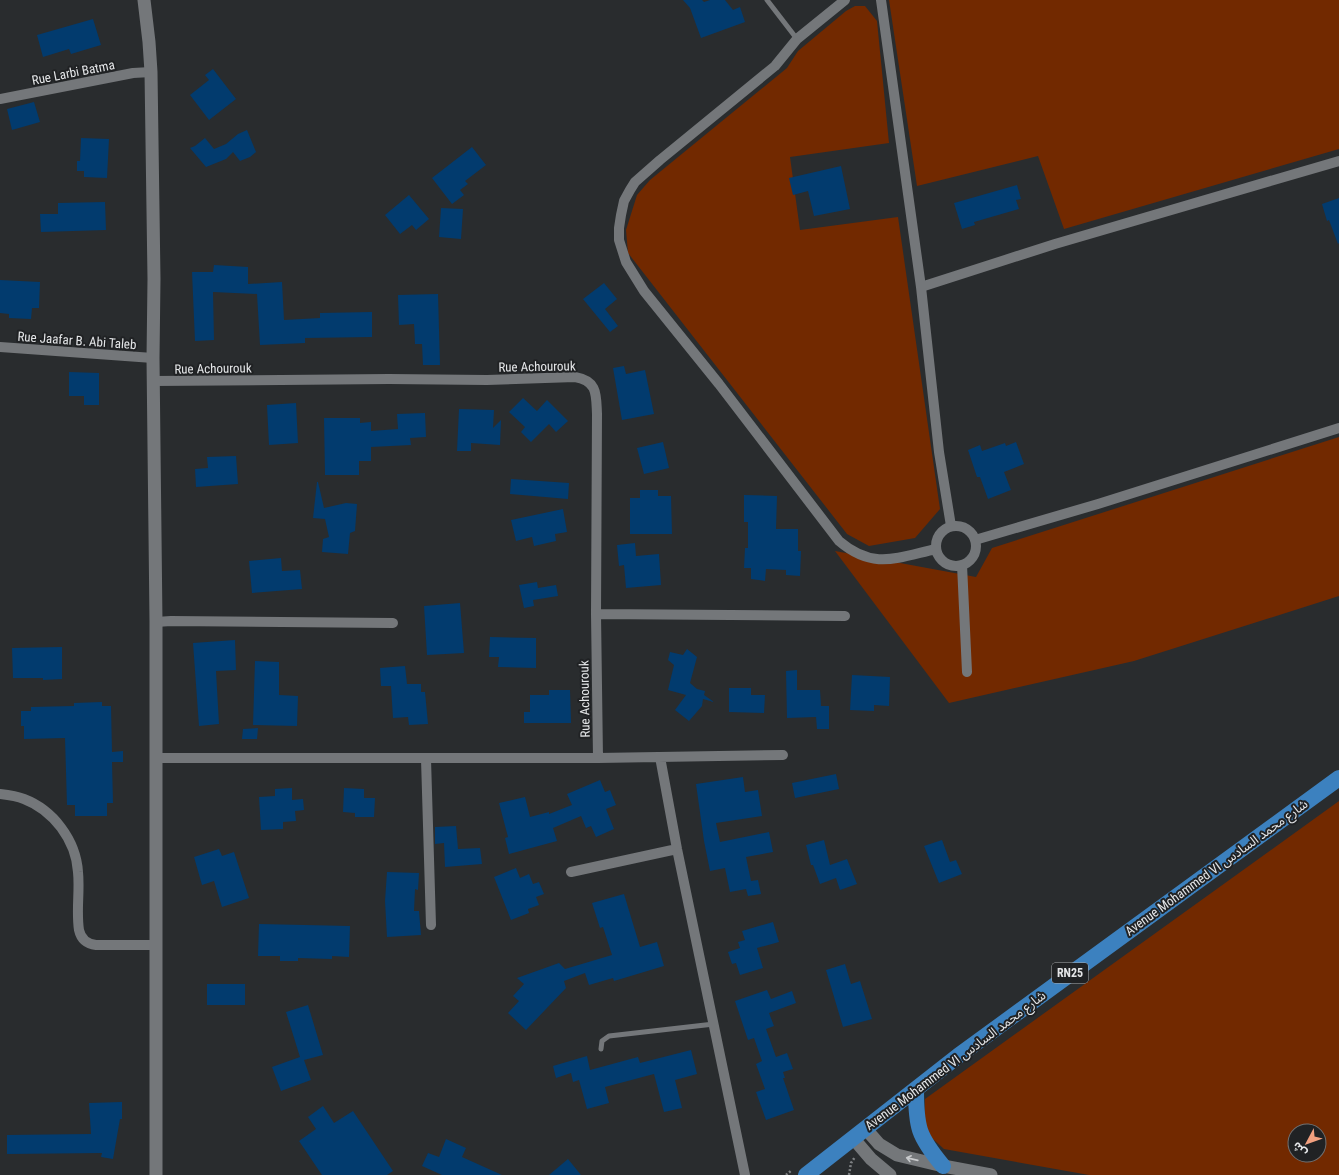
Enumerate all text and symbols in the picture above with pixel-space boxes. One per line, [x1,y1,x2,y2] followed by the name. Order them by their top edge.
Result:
[30,57,116,88] street label: Rue Larbi Batma
[17,329,137,352] street label: Rue Jaafar B. Abi Taleb
[498,358,576,375] street label: Rue Achourouk
[174,360,252,377] street label: Rue Achourouk
[576,660,593,738] street label: Rue Achourouk
[1122,796,1312,941] street label: Avenue Mohammed VI شارع محمد السادس
[1052,963,1088,983] road number: RN25
[862,988,1050,1136] street label: Avenue Mohammed VI شارع محمد السادس
[1287,1123,1327,1163] north arrow
[1290,1139,1310,1159] text: ش
[906,1155,919,1162] one-way arrow

